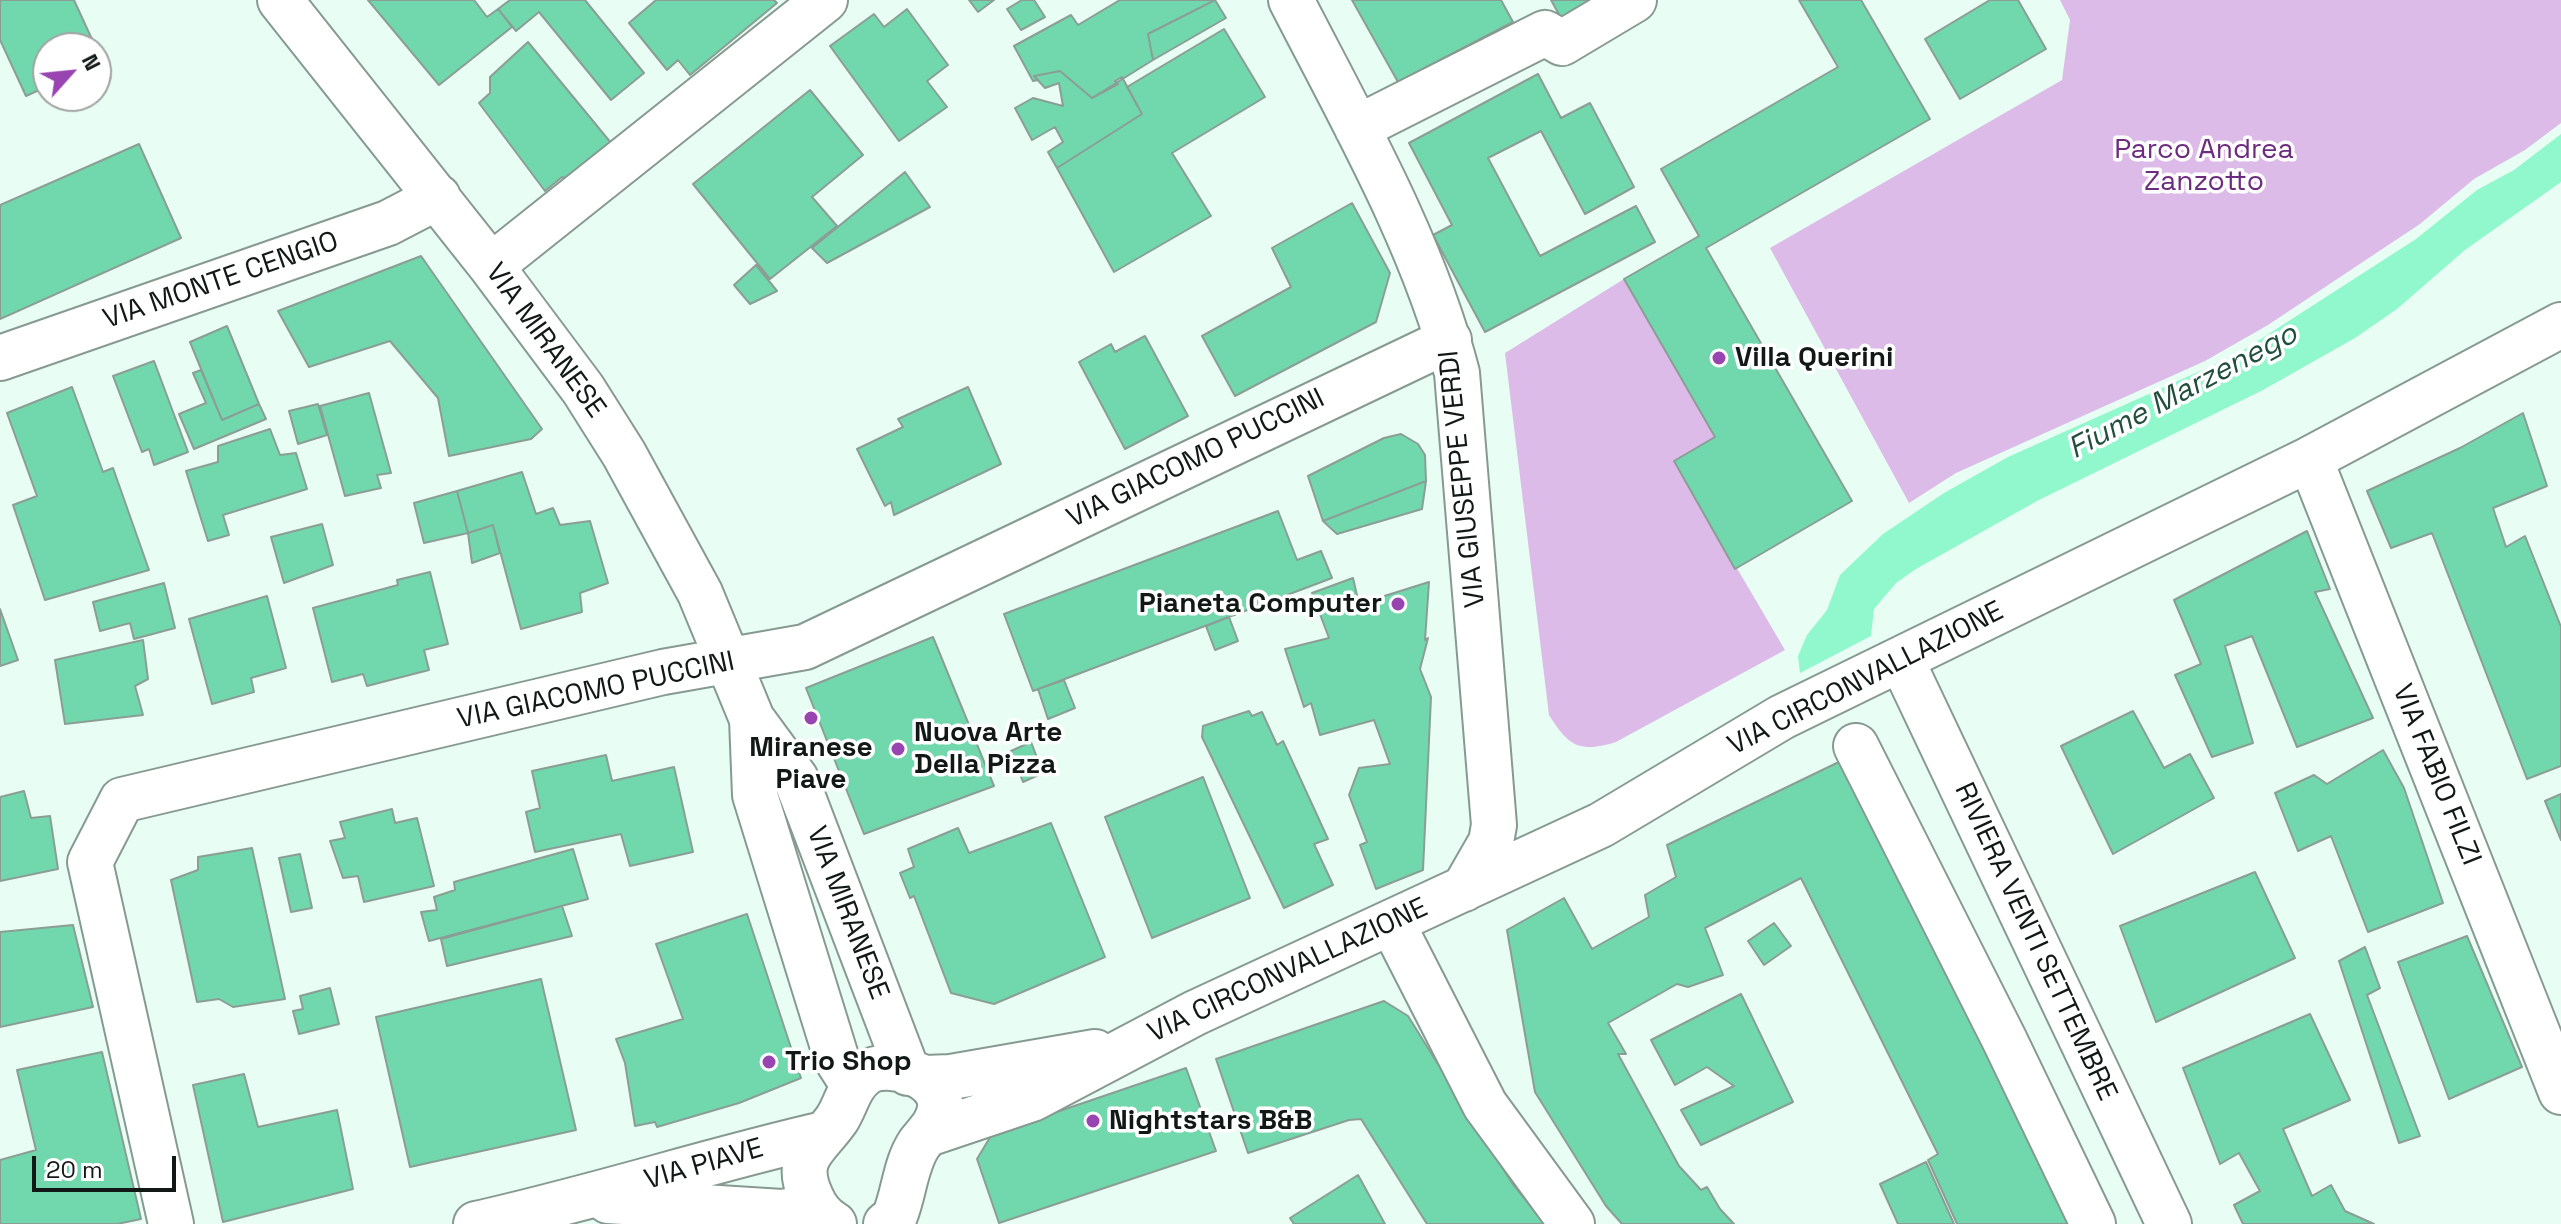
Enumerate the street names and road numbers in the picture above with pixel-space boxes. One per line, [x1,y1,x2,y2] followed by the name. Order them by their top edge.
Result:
[99,225,343,337] street label: VIA MONTE CENGIO
[478,257,612,425] street label: VIA MIRANESE
[1433,349,1493,609] street label: VIA GIUSEPPE VERDI
[1062,382,1330,536] street label: VIA GIACOMO PUCCINI
[1723,595,2009,763] street label: VIA CIRCONVALLAZIONE
[454,645,738,737] street label: VIA GIACOMO PUCCINI
[2384,680,2488,870] street label: VIA FABIO FILZI
[1946,778,2124,1106] street label: RIVIERA VENTI SETTEMBRE
[799,822,895,1004] street label: VIA MIRANESE
[1143,891,1433,1051] street label: VIA CIRCONVALLAZIONE
[641,1132,767,1198] street label: VIA PIAVE

